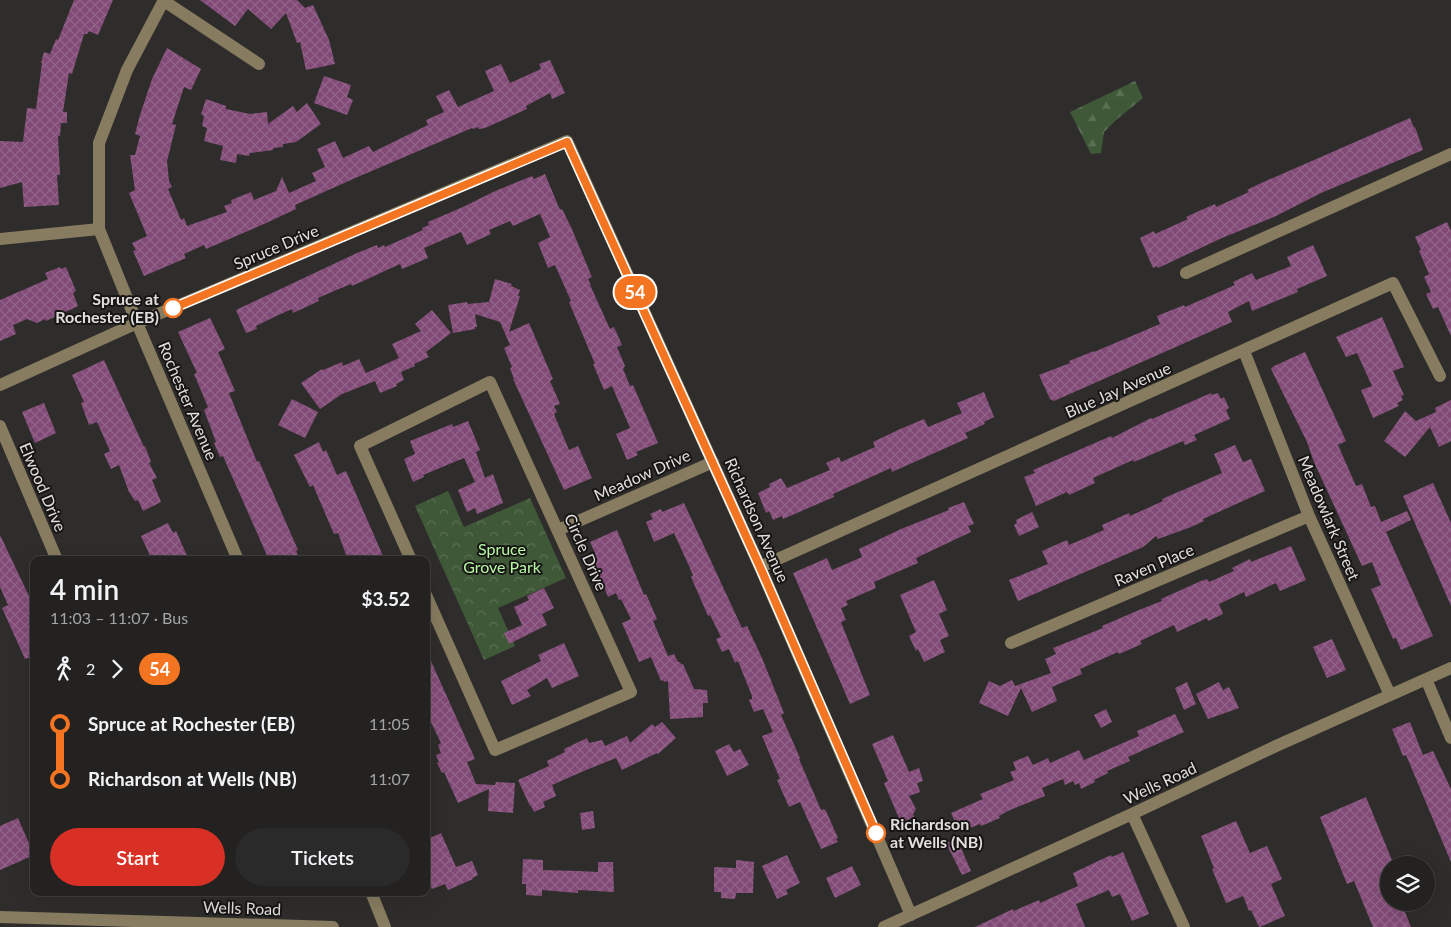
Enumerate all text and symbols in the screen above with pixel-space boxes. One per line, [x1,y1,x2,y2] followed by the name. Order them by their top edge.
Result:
[230,220,321,273] street label: Spruce Drive
[612,276,658,308] line badge: 54
[625,281,645,303] text: 54
[55,289,159,326] place label: Spruce at Rochester (EB)
[163,298,183,318] marker: Spruce at Rochester (EB)
[155,339,222,463] street label: Rochester Avenue
[1062,358,1174,421] street label: Blue Jay Avenue
[16,439,71,534] street label: Elwood Drive
[591,445,693,504] street label: Meadow Drive
[1295,453,1364,583] street label: Meadowlark Street
[721,455,793,585] street label: Richardson Avenue
[561,510,612,593] street label: Circle Drive
[463,539,542,576] park label: Spruce Grove Park
[1111,539,1196,590] street label: Raven Place
[50,572,119,606] text: 4 min
[361,587,410,610] text: $3.52
[50,608,188,627] text: 11:03 – 11:07 · Bus
[50,655,78,683] icon: walk
[103,655,131,683] icon: forward
[149,658,170,680] text: 54
[86,659,95,678] text: 2
[88,712,295,735] text: Spruce at Rochester (EB)
[369,714,410,733] text: 11:05
[1120,757,1199,808] street label: Wells Road
[88,767,297,790] text: Richardson at Wells (NB)
[369,769,410,788] text: 11:07
[890,814,983,851] place label: Richardson at Wells (NB)
[866,823,886,843] marker: Richardson at Wells (NB)
[50,828,225,886] button: Start
[235,828,410,886] button: Tickets
[1380,856,1435,911] map controls
[1380,856,1435,911] button: layers
[203,897,281,918] street label: Wells Road

